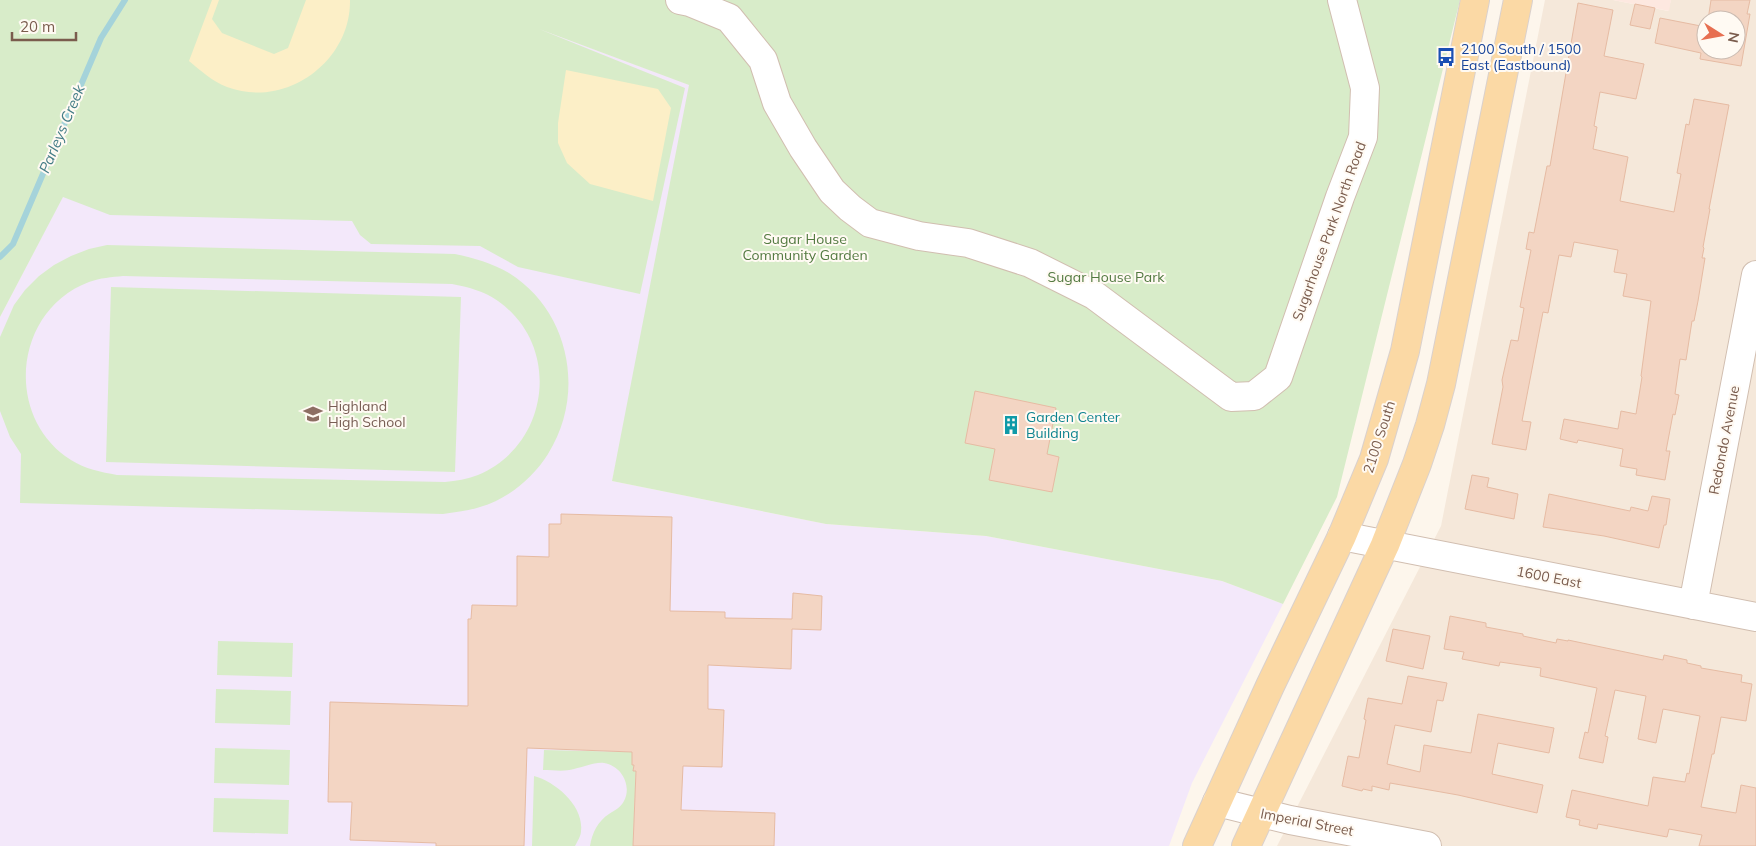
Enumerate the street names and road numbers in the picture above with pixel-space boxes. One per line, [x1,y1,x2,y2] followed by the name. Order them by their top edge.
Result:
[1288,139,1370,323] street label: Sugarhouse Park North Road
[1705,384,1743,496] street label: Redondo Avenue
[1359,398,1399,476] street label: 2100 South
[1515,562,1583,592] street label: 1600 East
[1259,804,1355,840] street label: Imperial Street

